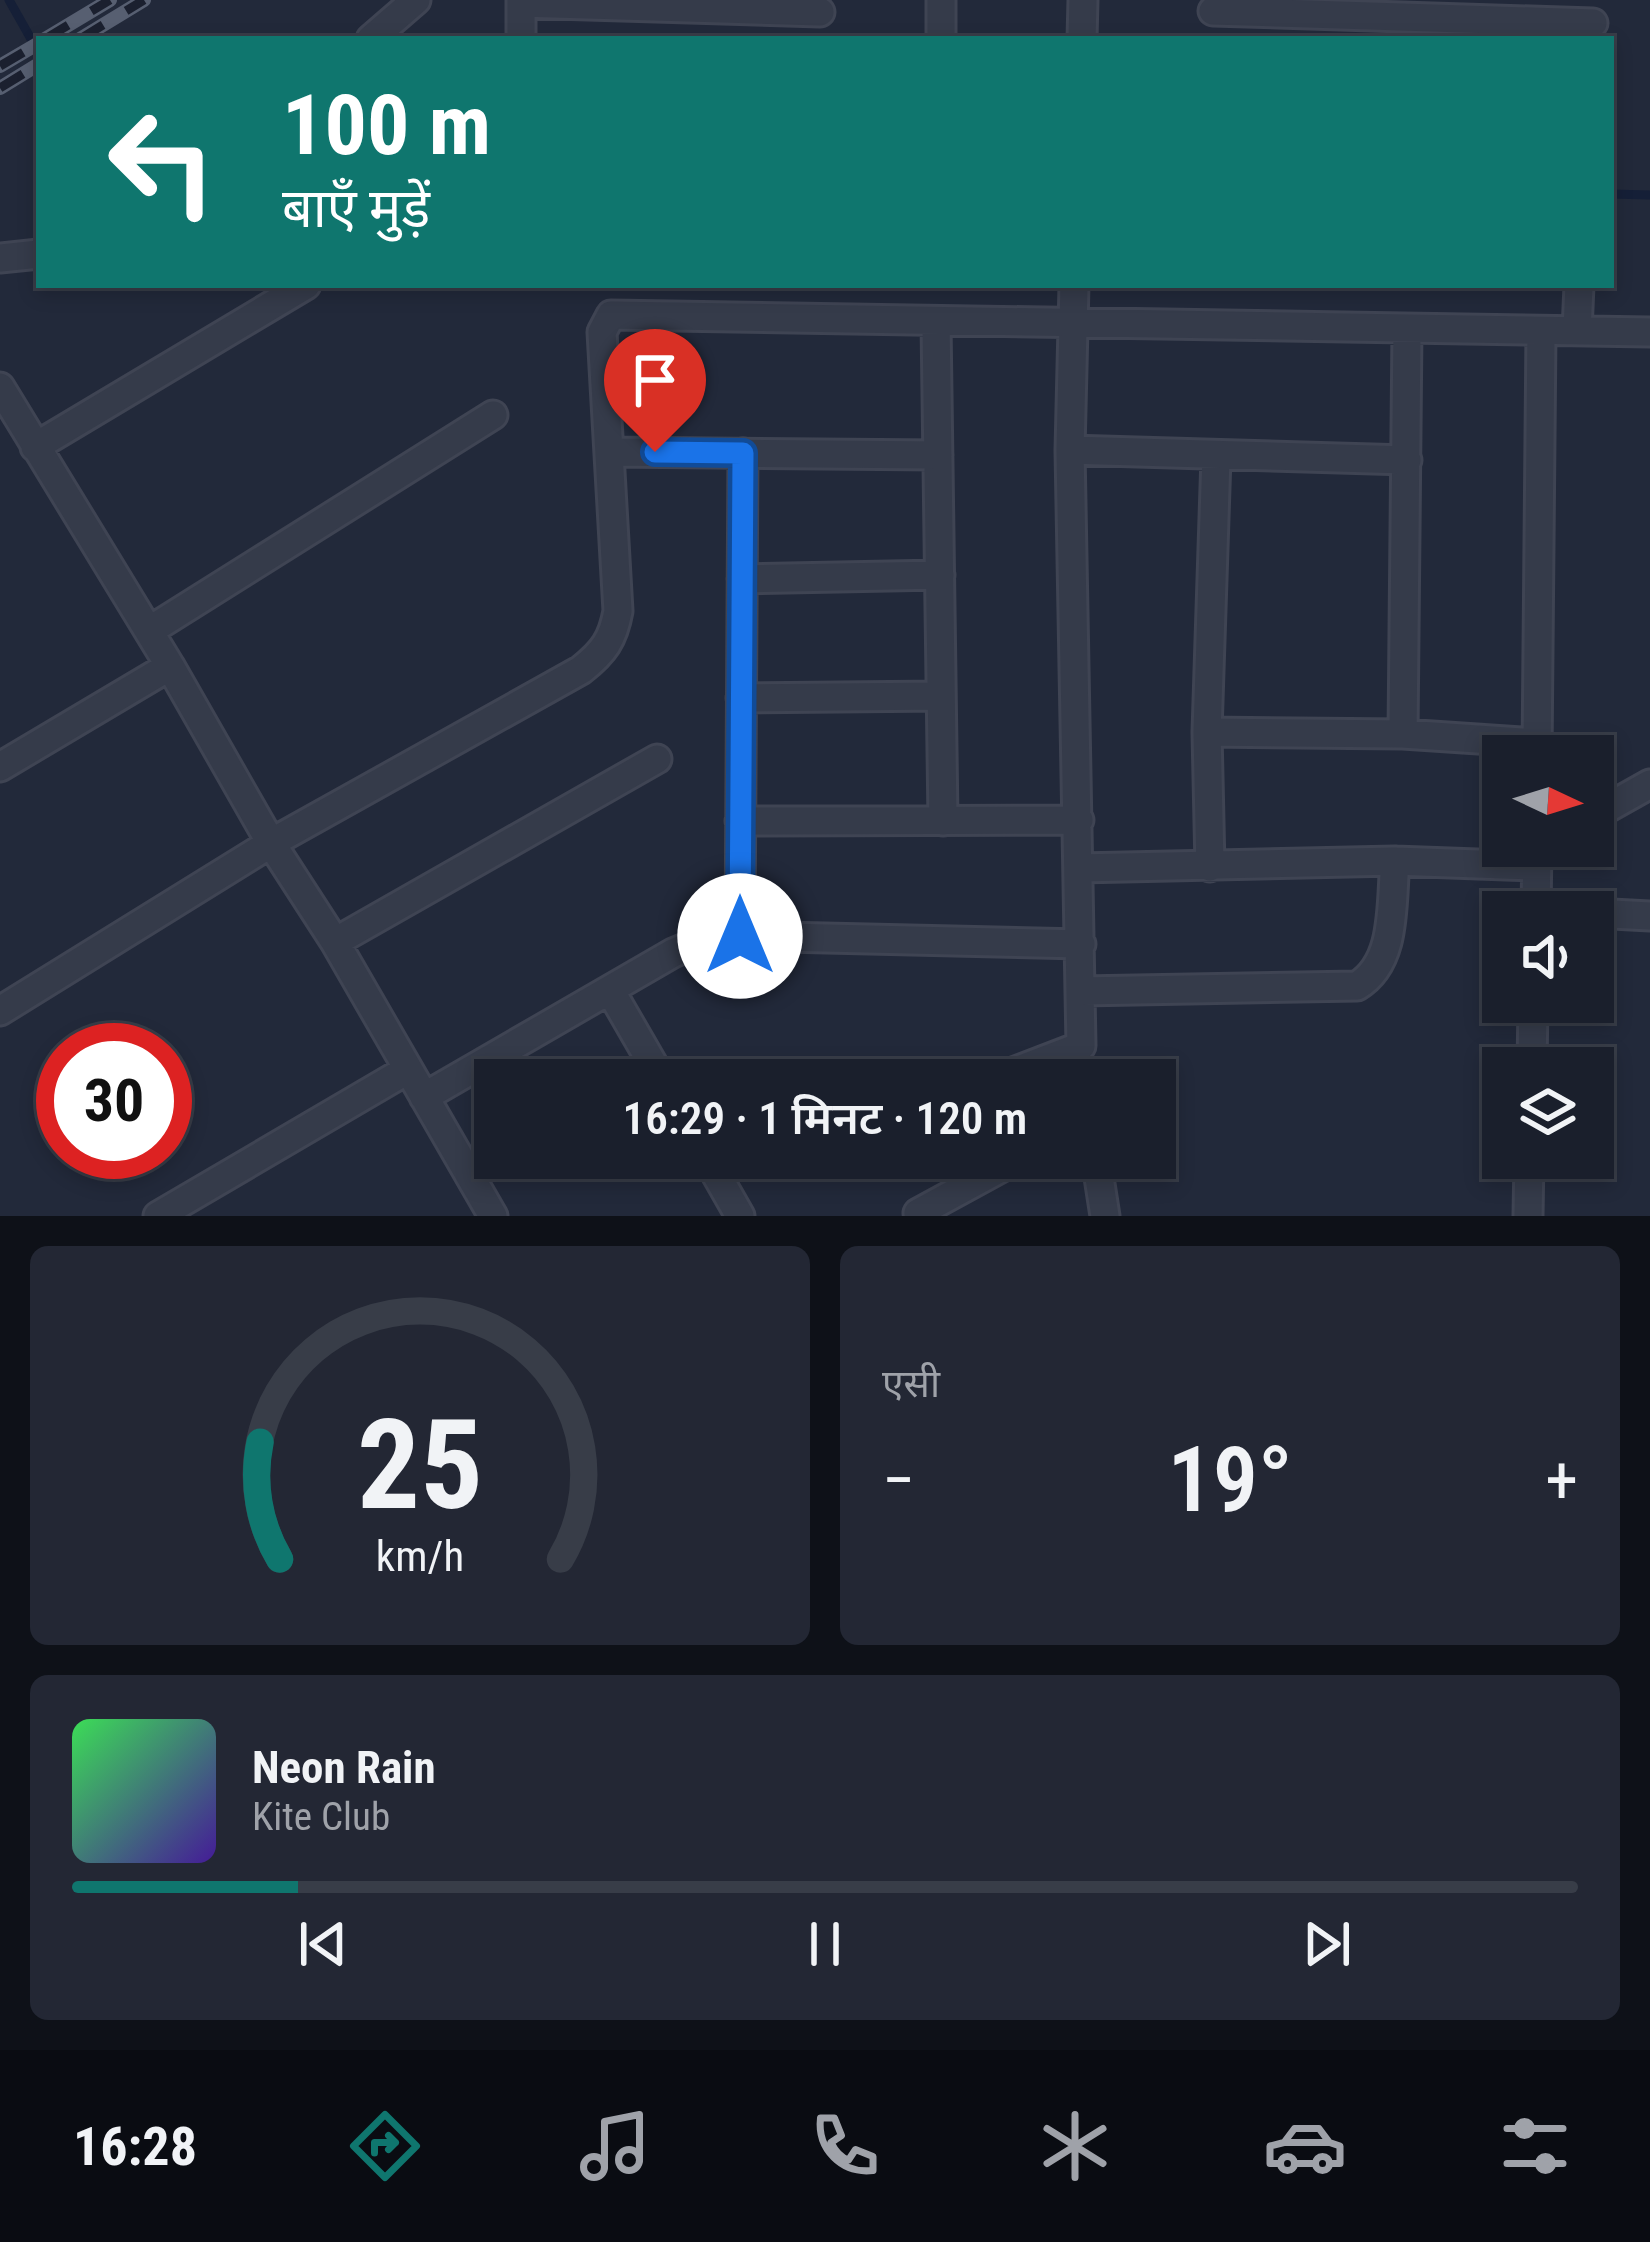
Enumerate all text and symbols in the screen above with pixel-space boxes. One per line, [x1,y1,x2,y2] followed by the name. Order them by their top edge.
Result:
[282,76,491,175] text: 100 m
[84,84,240,240] icon: left
[282,177,430,240] text: बाएँ मुड़ें
[604,329,706,452] pin
[622,347,688,413] icon: arrive
[1482,735,1614,867] north arrow
[1482,735,1614,1179] map controls
[677,873,803,999] position arrow
[1482,891,1614,1023] button: sound
[36,1023,192,1179] speed limit sign: 30
[1482,1047,1614,1179] button: layers
[623,1092,1027,1145] text: 16:29 · 1 मिनट · 120 m
[882,1361,940,1407] text: एसी
[357,1392,483,1538] text: 25
[1167,1428,1293,1533] text: 19°
[882,1442,915,1519] text: −
[1545,1442,1578,1519] text: +
[376,1530,464,1580] text: km/h
[252,1741,436,1794] text: Neon Rain
[252,1794,390,1840] text: Kite Club
[290,1911,356,1977] icon: previous
[792,1911,858,1977] icon: pause
[1294,1911,1360,1977] icon: next
[343,2104,427,2188] icon: directions
[573,2104,657,2188] icon: music
[803,2104,887,2188] icon: phone
[1033,2104,1117,2188] icon: climate
[1263,2104,1347,2188] icon: car
[1493,2104,1577,2188] icon: filters
[73,2115,197,2178] text: 16:28

